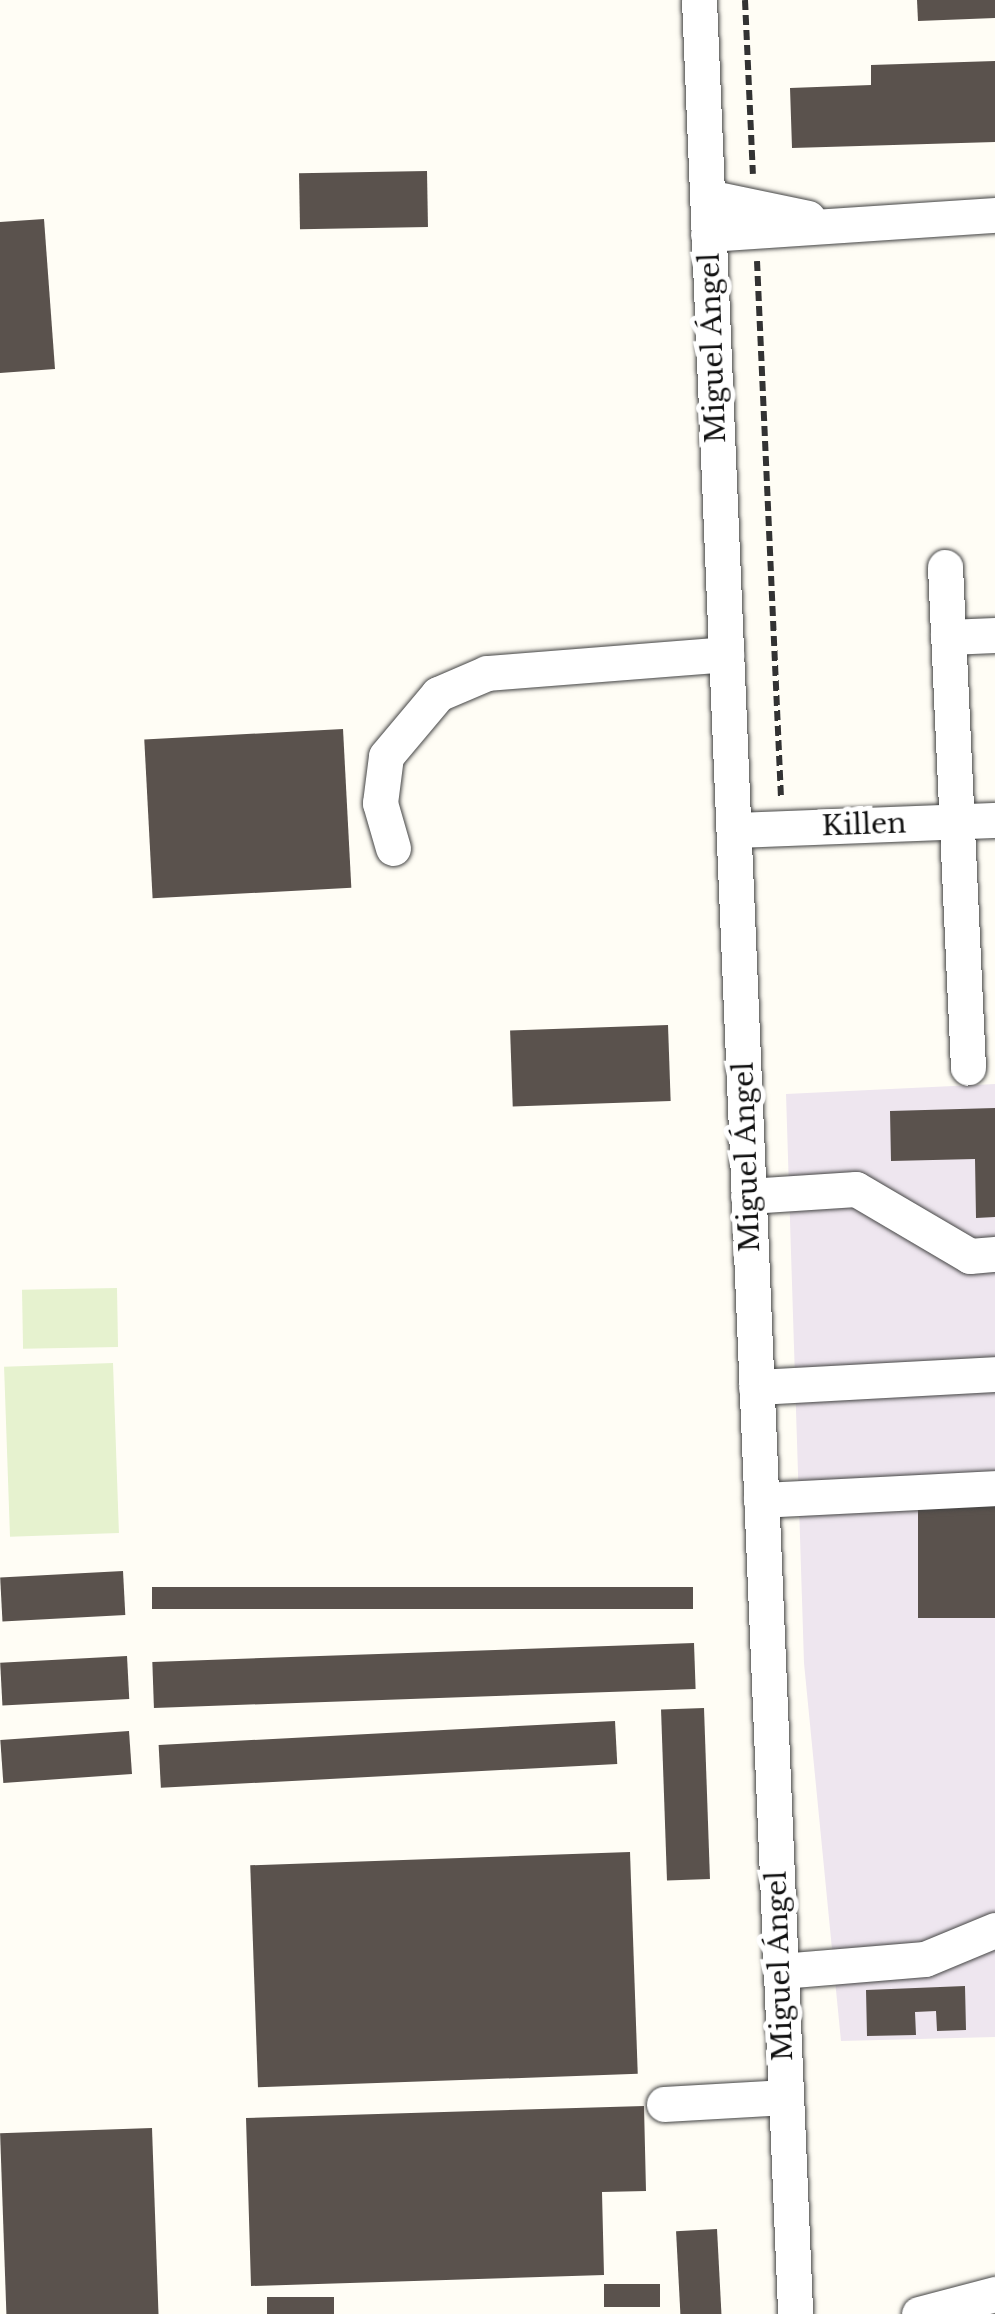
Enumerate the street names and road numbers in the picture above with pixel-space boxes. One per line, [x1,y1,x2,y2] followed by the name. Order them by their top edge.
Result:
[693,252,733,444] street label: Miguel Ángel
[821,807,907,843] street label: Killen
[727,1061,767,1253] street label: Miguel Ángel
[760,1870,800,2062] street label: Miguel Ángel

